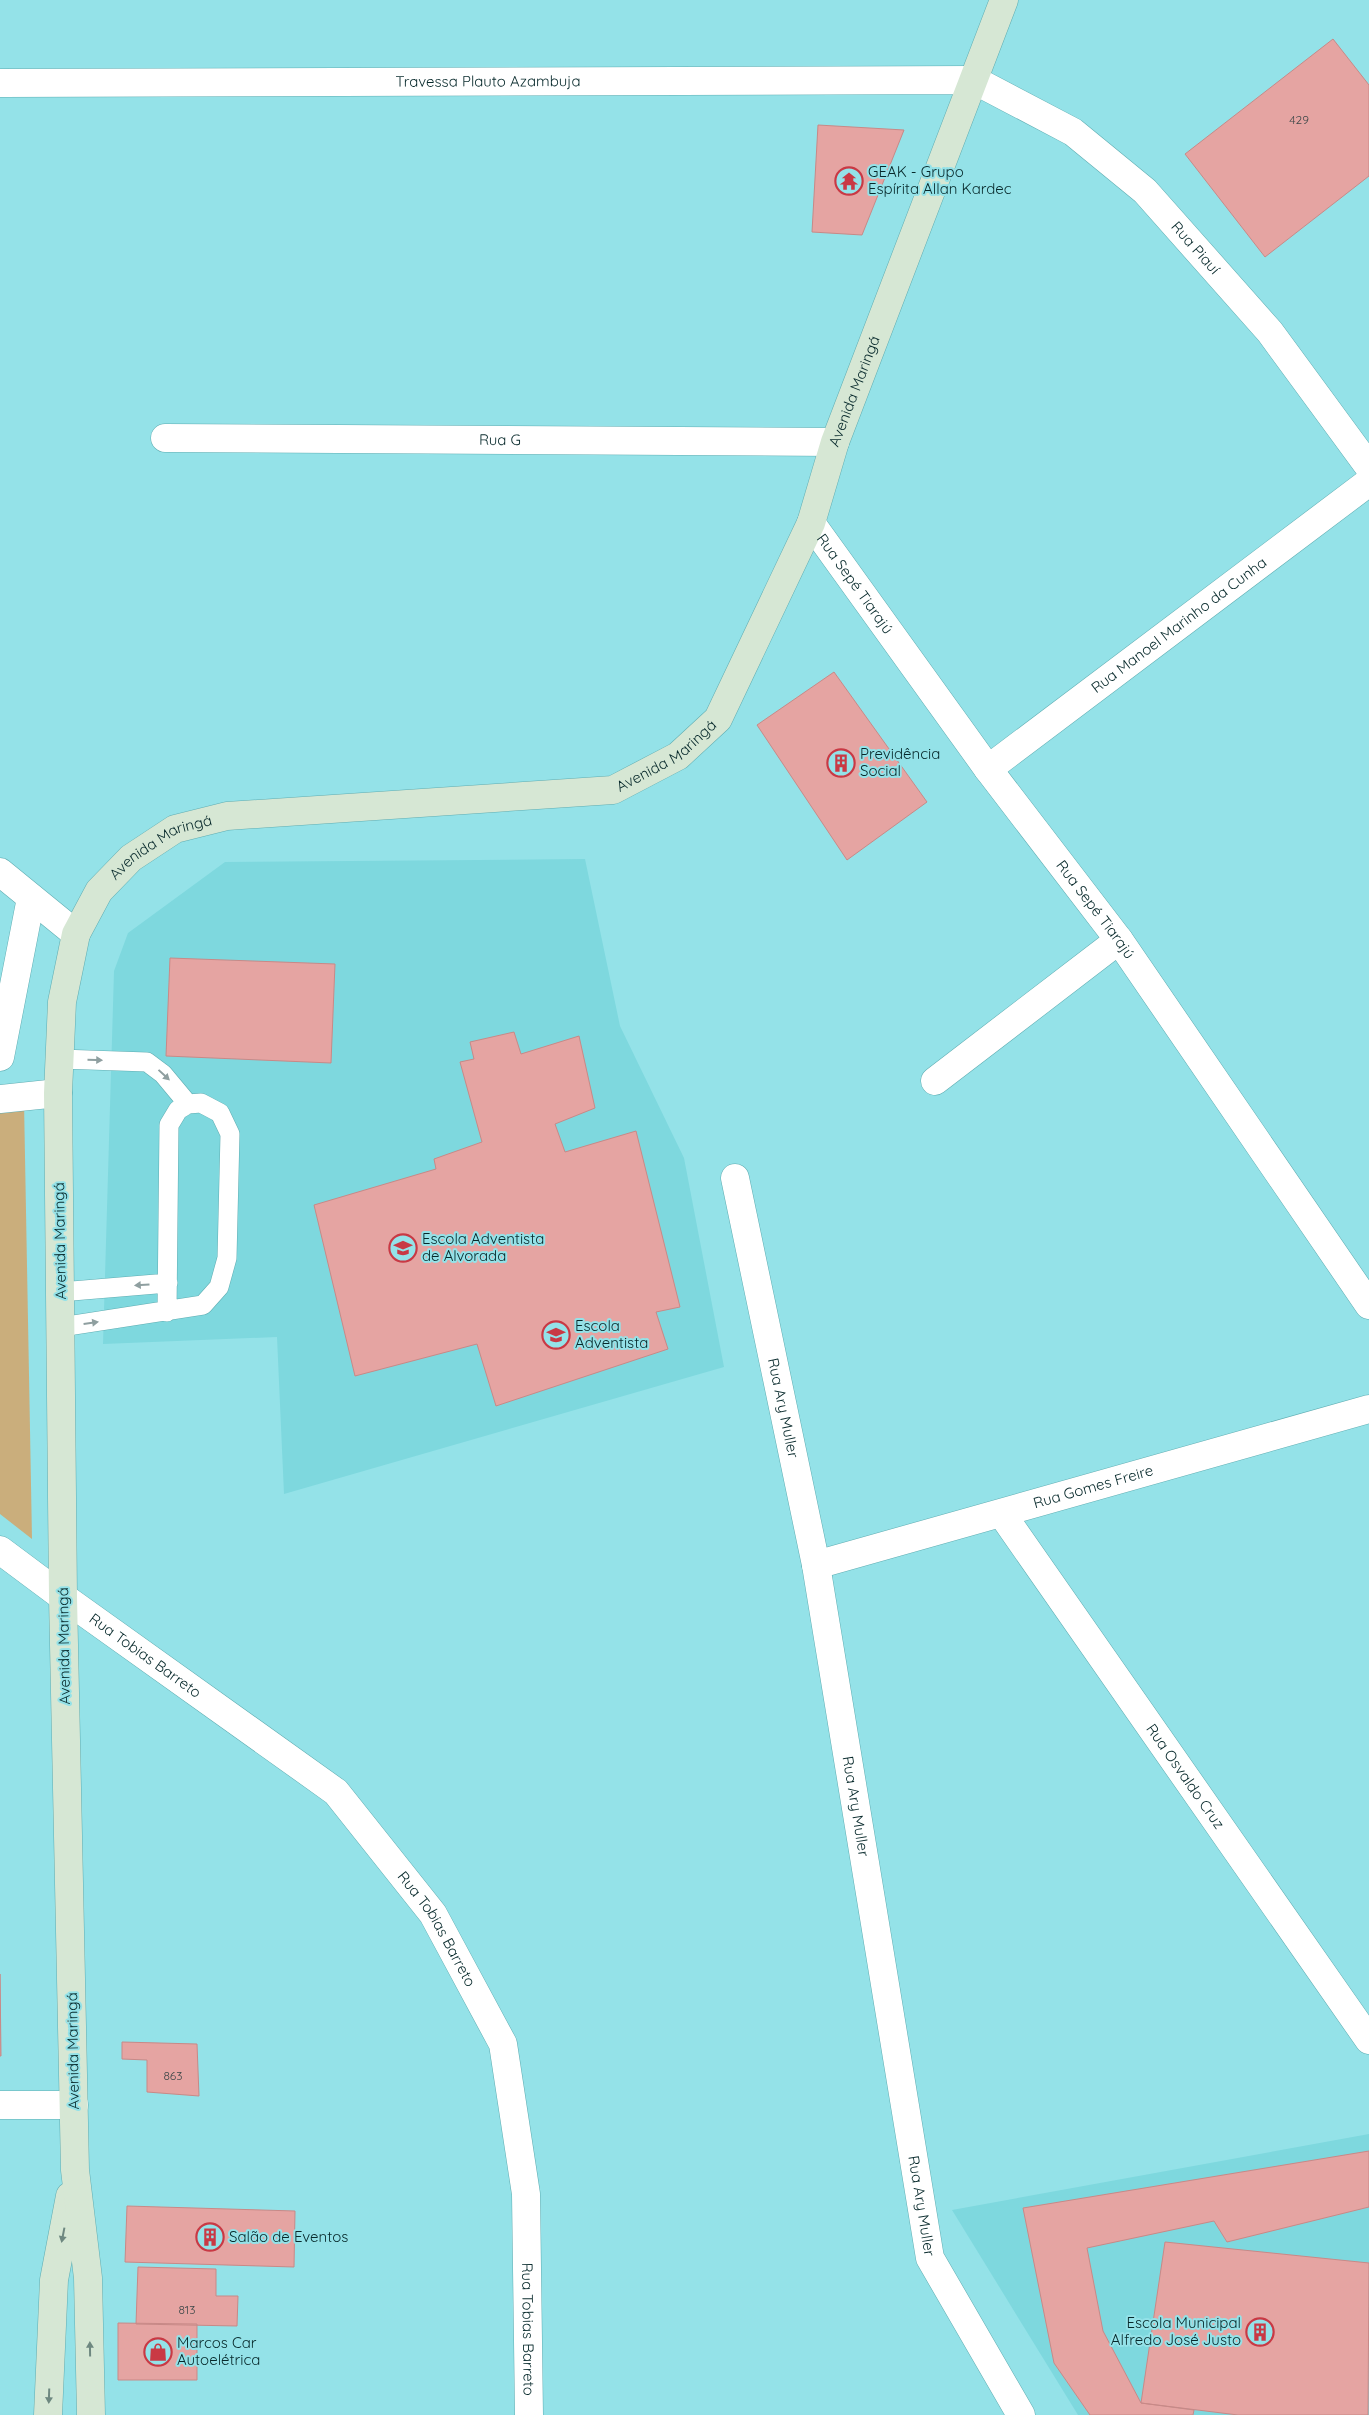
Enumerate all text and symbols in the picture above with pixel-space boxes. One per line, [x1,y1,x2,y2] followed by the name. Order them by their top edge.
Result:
[395,71,581,91] street label: Travessa Plauto Azambuja
[1289,112,1309,127] house number: 429
[868,162,1012,198] place label: GEAK - Grupo Espírita Allan Kardec
[834,166,864,196] temple icon: GEAK - Grupo Espírita Allan Kardec
[1167,217,1225,279] street label: Rua Piauí
[824,333,884,449] street label: Avenida Maringá
[479,430,521,449] street label: Rua G
[813,530,898,637] street label: Rua Sepé Tiarajú
[1087,553,1270,697] street label: Rua Manoel Marinho da Cunha
[613,715,720,796] street label: Avenida Maringá
[860,744,940,780] place label: Previdência Social
[826,748,856,778] building icon: Previdência Social
[105,810,214,884] street label: Avenida Maringá
[1052,856,1139,962] street label: Rua Sepé Tiarajú
[87,1056,103,1064] one-way arrow
[157,1069,169,1081] one-way arrow
[49,1182,70,1300] street label: Avenida Maringá
[422,1229,544,1265] place label: Escola Adventista de Alvorada
[388,1233,418,1263] school or university icon: Escola Adventista de Alvorada
[134,1281,150,1289] one-way arrow
[575,1316,648,1352] place label: Escola Adventista
[83,1319,99,1327] one-way arrow
[541,1320,571,1350] school or university icon: Escola Adventista
[764,1356,803,1460] street label: Rua Ary Muller
[1031,1460,1155,1512] street label: Rua Gomes Freire
[53,1587,74,1705] street label: Avenida Maringá
[86,1609,205,1702] street label: Rua Tobias Barreto
[1142,1720,1229,1832] street label: Rua Osvaldo Cruz
[839,1755,874,1858] street label: Rua Ary Muller
[394,1867,480,1990] street label: Rua Tobias Barreto
[62,1992,83,2110] street label: Avenida Maringá
[163,2068,183,2083] house number: 863
[904,2154,940,2258] street label: Rua Ary Muller
[195,2222,225,2252] building icon: Salão de Eventos
[58,2227,66,2243] one-way arrow
[229,2227,348,2246] place label: Salão de Eventos
[518,2263,539,2396] street label: Rua Tobias Barreto
[178,2302,196,2317] house number: 813
[1111,2313,1241,2349] place label: Escola Municipal Alfredo José Justo
[1245,2317,1275,2347] building icon: Escola Municipal Alfredo José Justo
[177,2333,260,2369] place label: Marcos Car Autoelétrica
[143,2337,173,2367] shop icon: Marcos Car Autoelétrica
[85,2341,93,2357] one-way arrow
[45,2389,53,2405] one-way arrow

